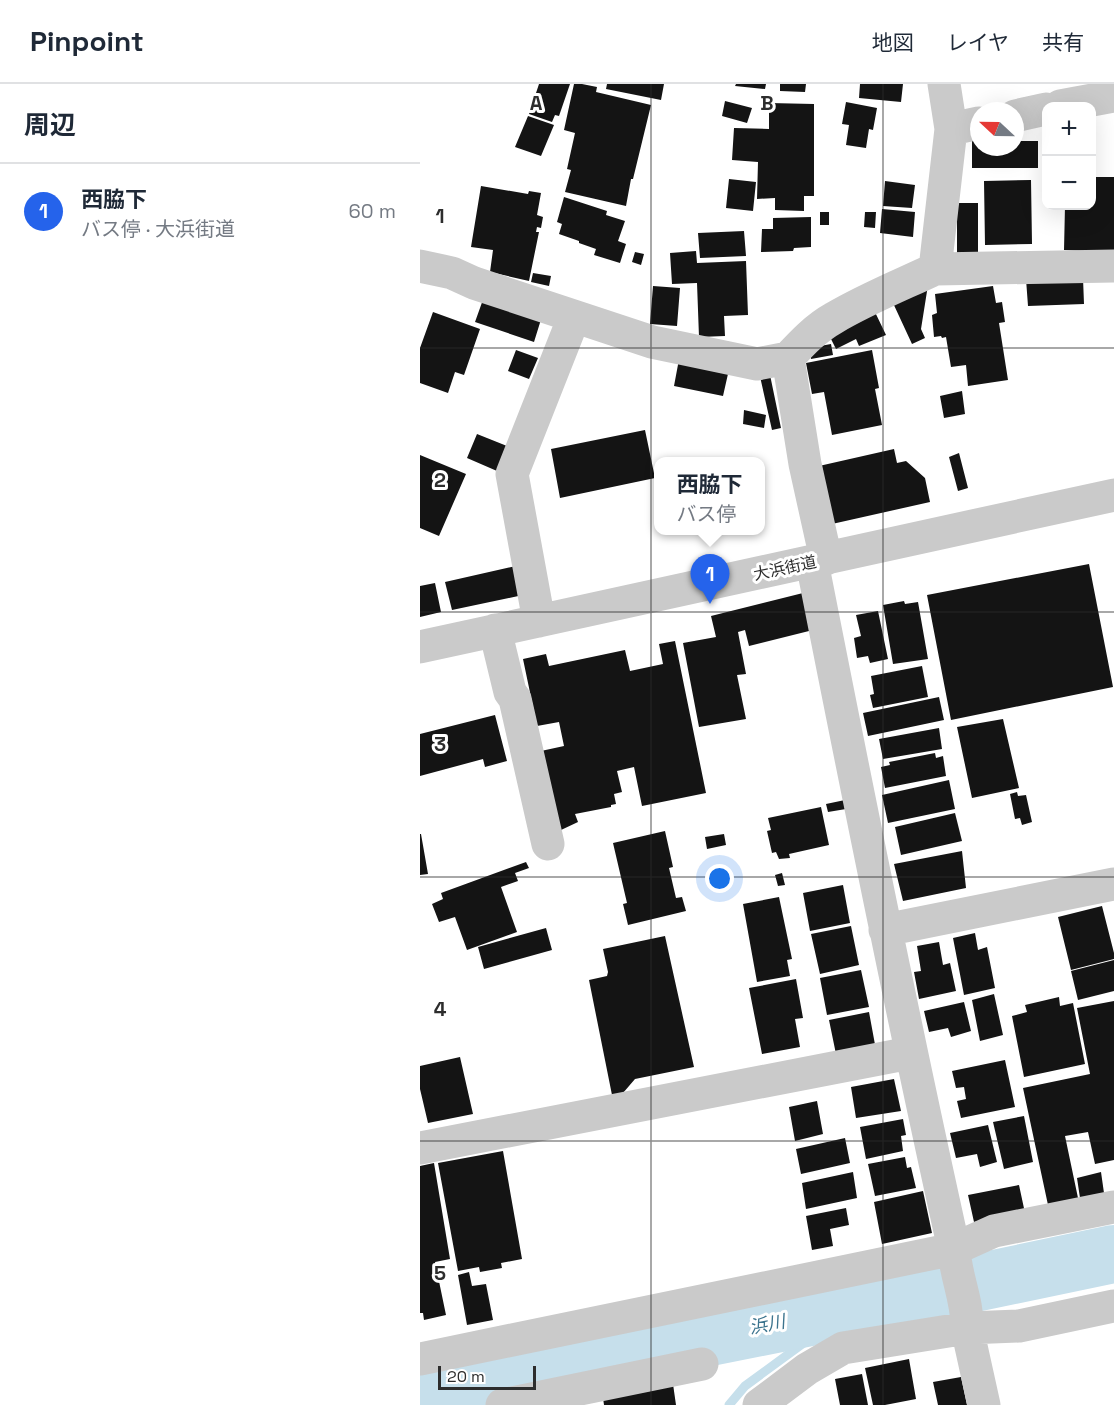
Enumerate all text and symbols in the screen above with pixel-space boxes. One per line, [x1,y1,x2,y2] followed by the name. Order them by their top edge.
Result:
[30,23,144,59] text: Pinpoint
[872,29,914,56] text: 地図
[947,29,1009,56] text: レイヤ
[1042,29,1084,56] text: 共有
[530,90,543,116] text: A
[760,90,774,116] text: B
[970,102,1024,156] north arrow
[1042,102,1096,210] map controls
[1042,102,1096,156] button: +
[24,108,76,142] text: 周辺
[1042,156,1096,210] button: −
[81,185,147,213] text: 西脇下
[39,198,48,224] text: 1
[349,198,396,224] text: 60 m
[435,203,445,229] text: 1
[81,216,235,242] text: バス停 · 大浜街道
[654,457,765,535] popup
[434,467,446,493] text: 2
[676,470,743,498] text: 西脇下
[676,501,736,527] text: バス停
[752,551,818,585] street label: 大浜街道
[690,554,730,604] pin: 1
[434,731,446,757] text: 3
[705,864,734,893] your location
[434,996,447,1022] text: 4
[434,1260,446,1286] text: 5
[747,1309,789,1339] water label: 浜川
[438,1363,536,1390] scale bar
[447,1366,485,1387] text: 20 m

